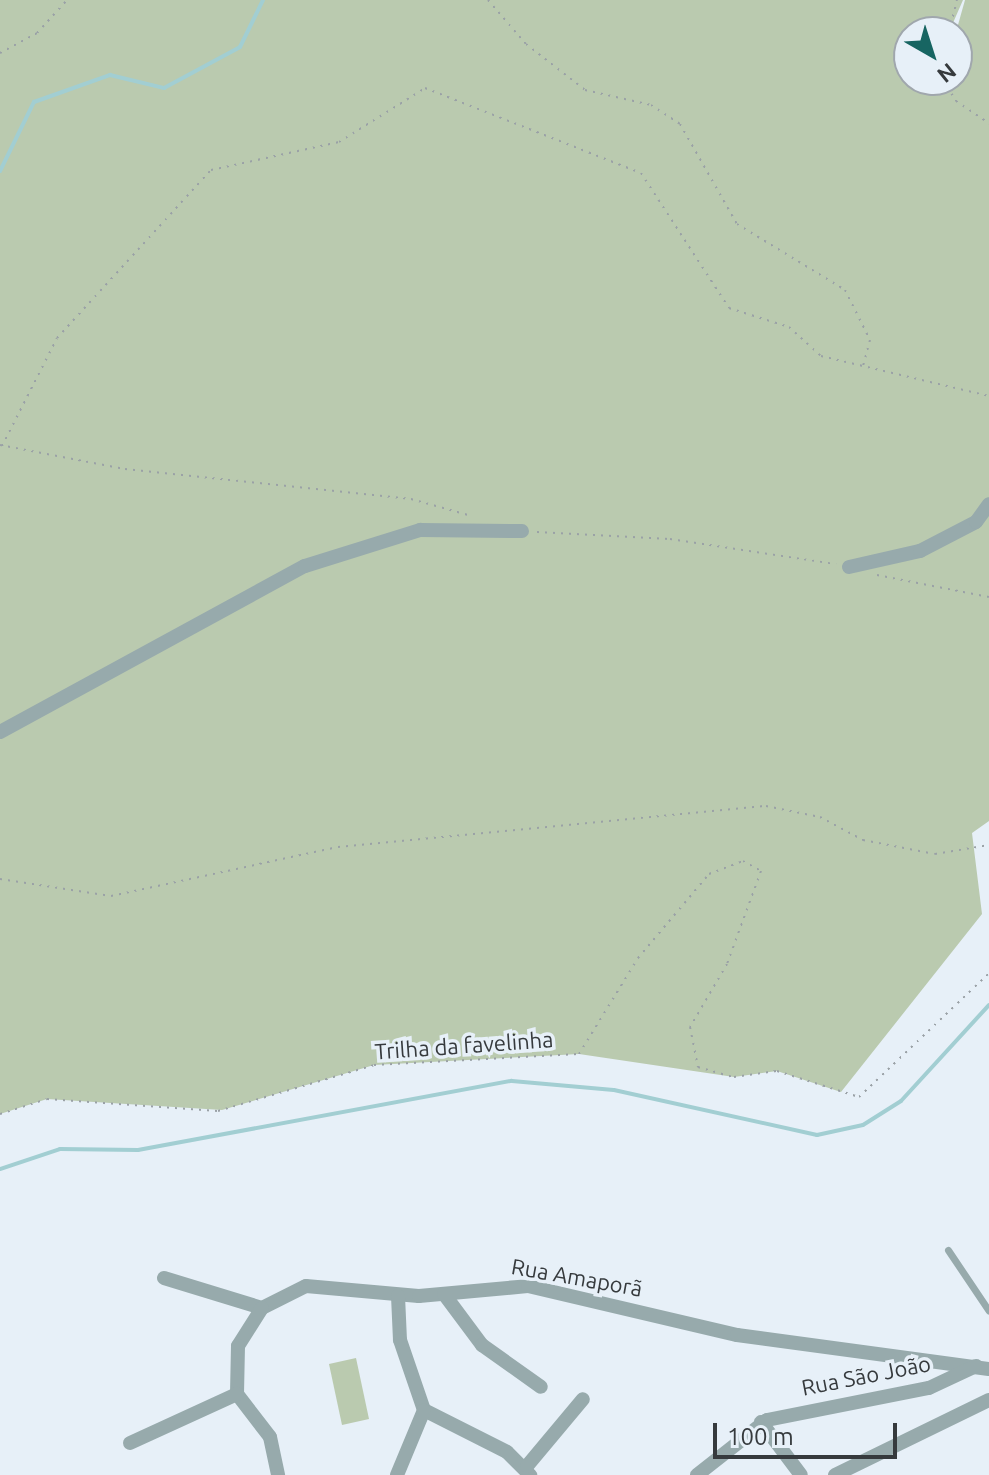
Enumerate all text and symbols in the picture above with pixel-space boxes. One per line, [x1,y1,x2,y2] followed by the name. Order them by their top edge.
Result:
[893,16,973,96] north arrow
[933,59,961,88] text: N
[374,1026,554,1064] street label: Trilha da favelinha
[509,1252,645,1302] street label: Rua Amaporã
[799,1350,933,1400] street label: Rua São João
[717,1407,901,1457] scale bar
[727,1423,794,1450] text: 100 m

